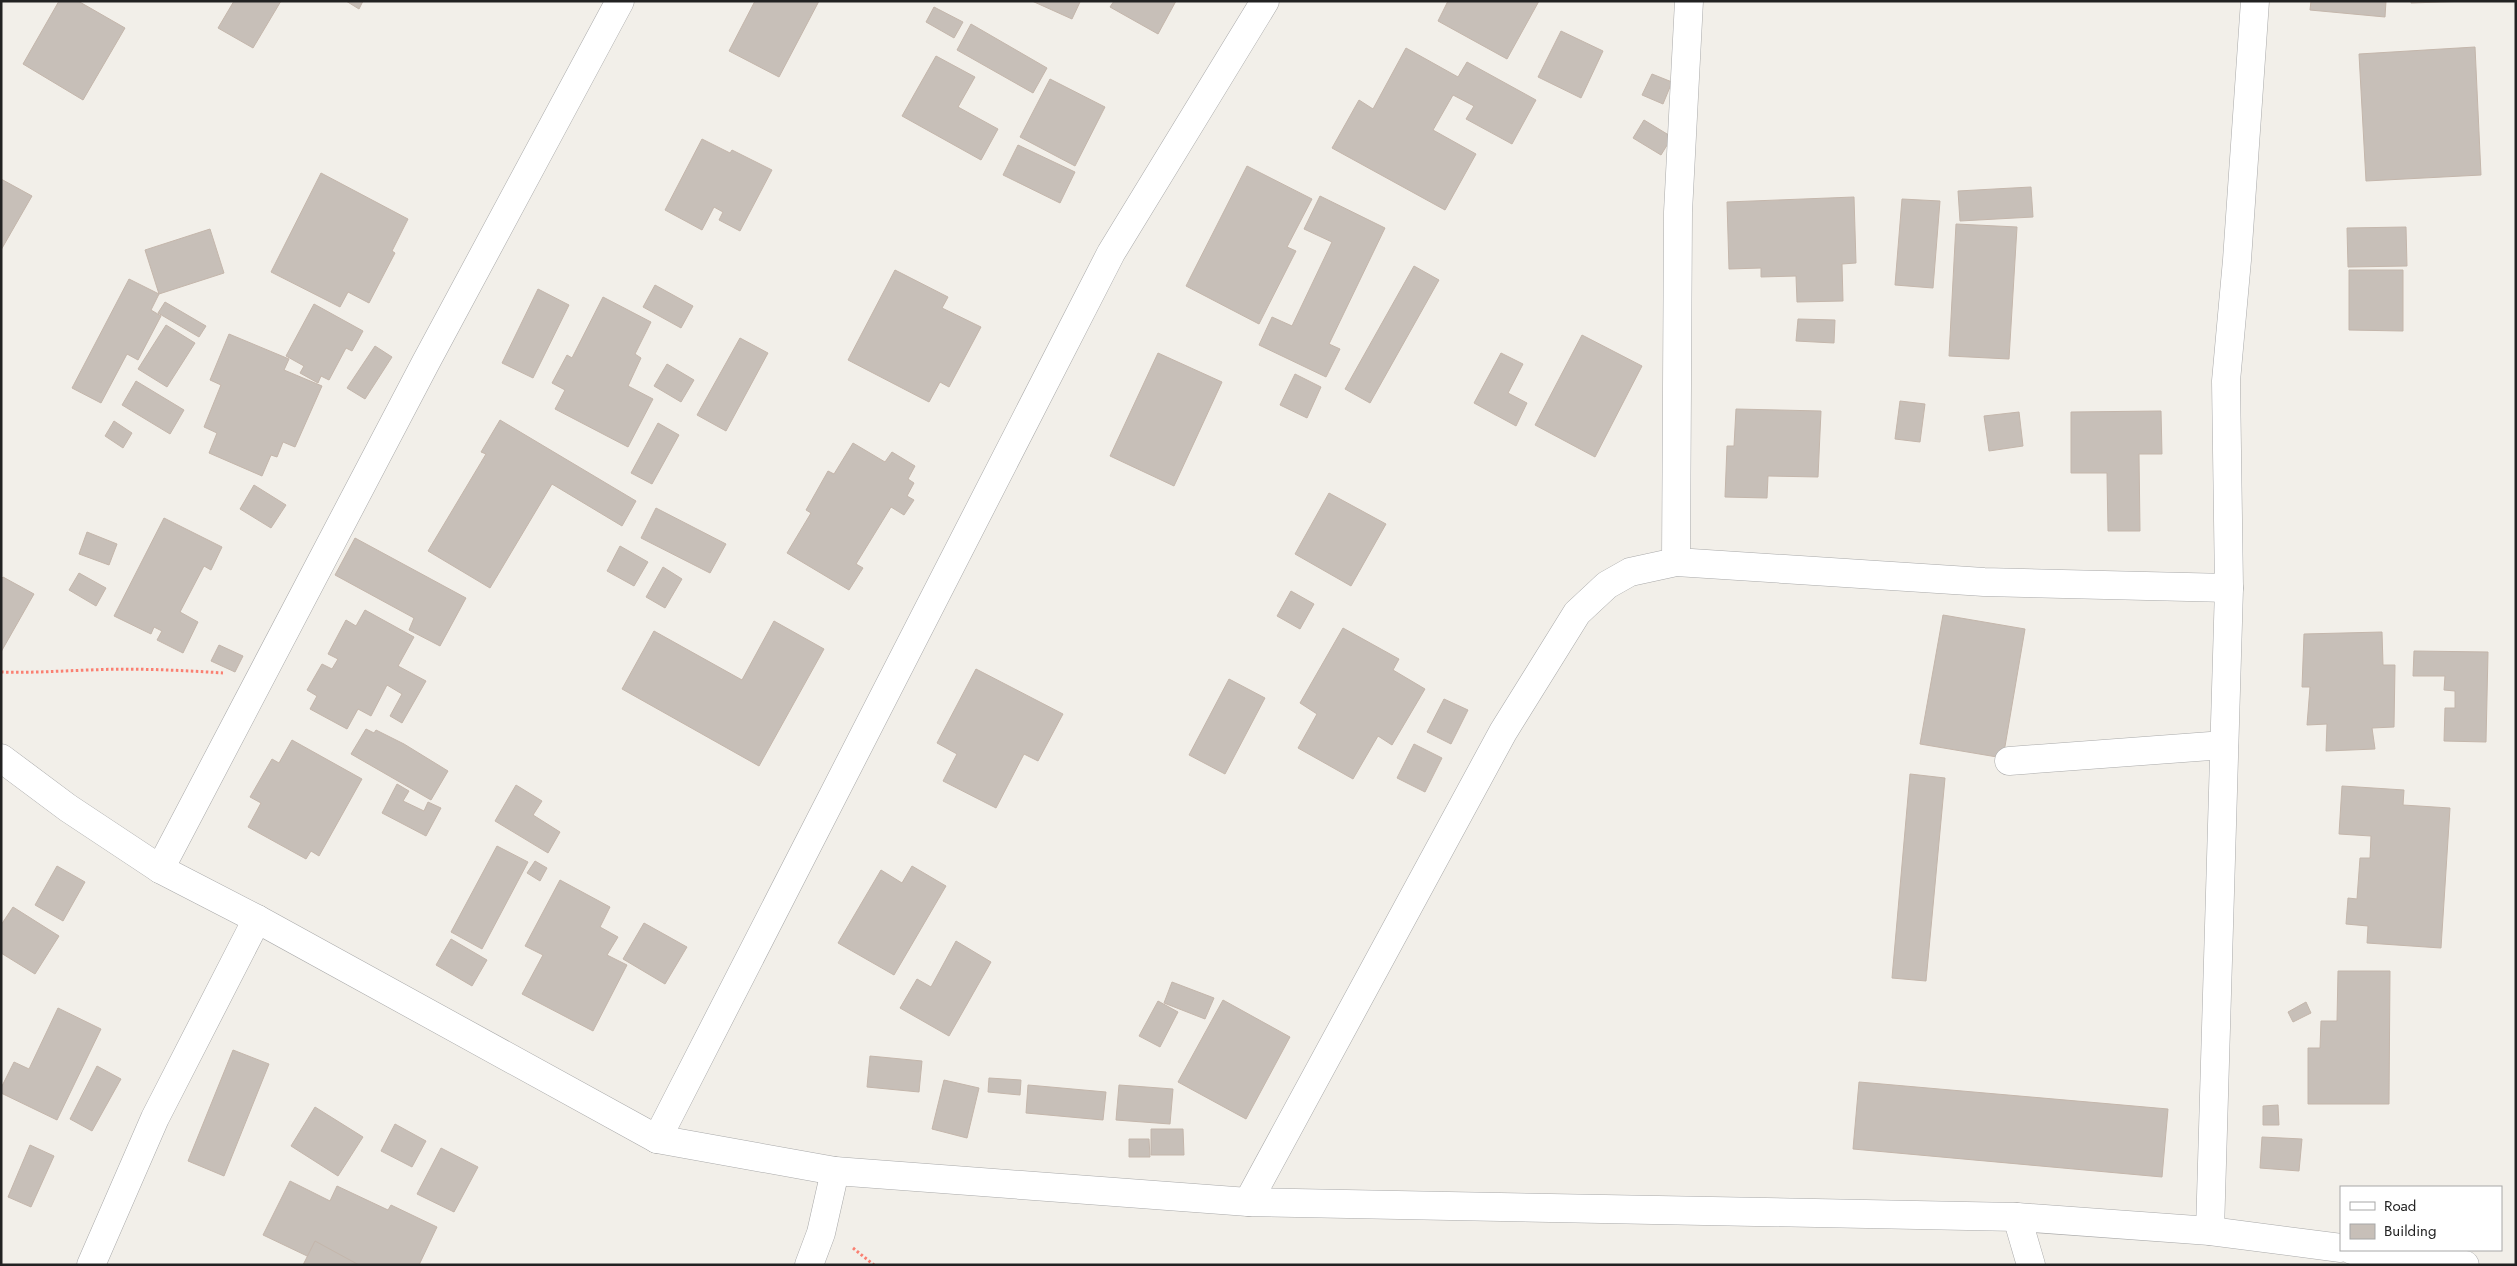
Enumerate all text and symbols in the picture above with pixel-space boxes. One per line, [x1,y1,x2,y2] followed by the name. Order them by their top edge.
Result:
[2340,1186,2502,1251] legend
[2384,1195,2416,1217] text: Road
[2384,1220,2436,1242] text: Building

